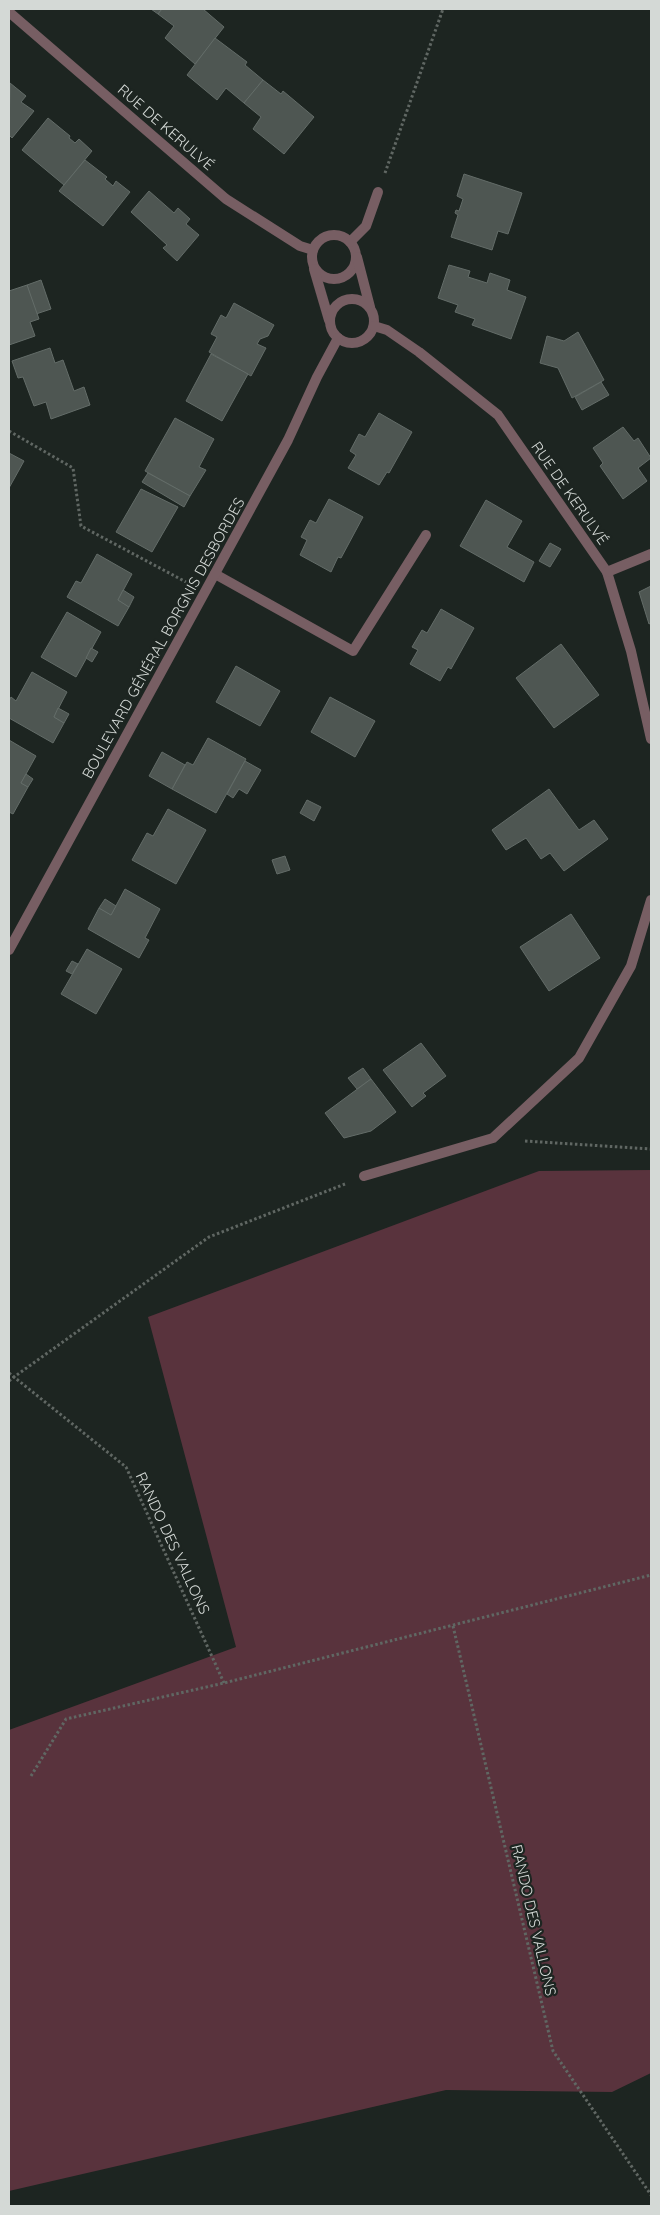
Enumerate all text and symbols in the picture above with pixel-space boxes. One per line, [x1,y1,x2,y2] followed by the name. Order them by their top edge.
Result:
[114,80,218,174] street label: RUE DE KERULVÉ
[527,438,613,548] street label: RUE DE KERULVÉ
[78,494,248,782] street label: BOULEVARD GÉNÉRAL BORGNIS DESBORDES
[132,1469,214,1617] street label: RANDO DES VALLONS
[507,1842,561,1998] street label: RANDO DES VALLONS

